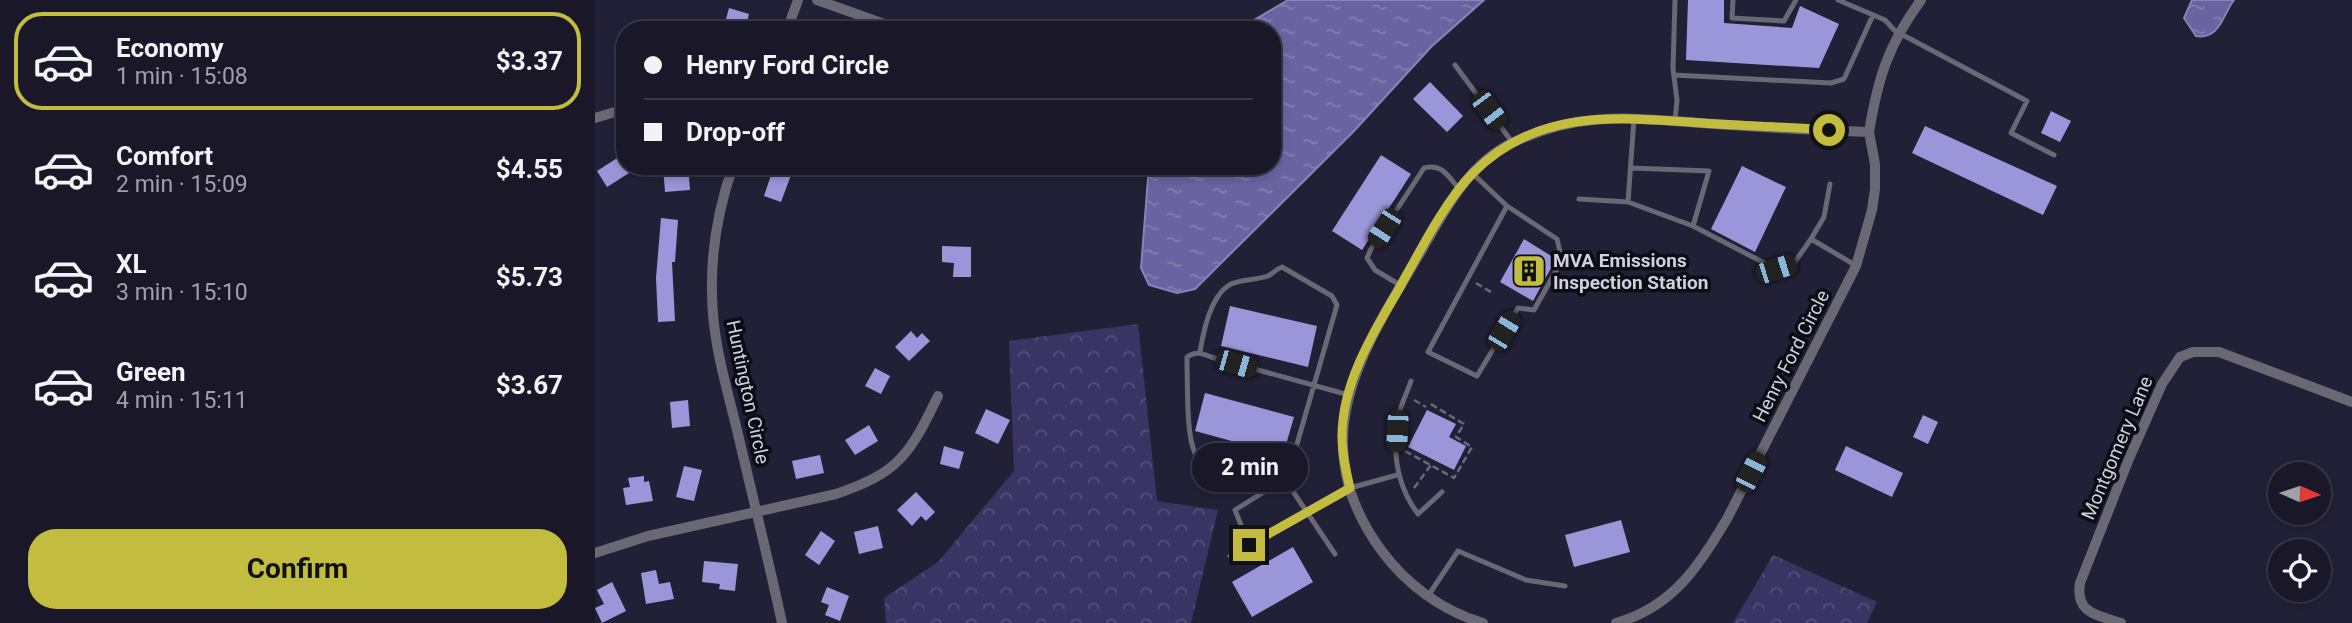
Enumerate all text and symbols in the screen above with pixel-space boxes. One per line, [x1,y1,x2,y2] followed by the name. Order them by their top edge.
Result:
[32,30,95,93] icon: car
[116,33,223,63] text: Economy
[496,46,563,76] text: $3.37
[686,50,889,80] text: Henry Ford Circle
[116,63,248,90] text: 1 min · 15:08
[1468,87,1511,133] car
[1813,114,1845,146] route start
[686,117,785,147] text: Drop-off
[32,138,95,201] icon: car
[116,141,213,171] text: Comfort
[496,154,563,184] text: $4.55
[116,171,248,198] text: 2 min · 15:09
[1364,205,1405,251] car
[32,246,95,309] icon: car
[116,249,147,279] text: XL
[1553,249,1709,294] place label: MVA Emissions Inspection Station
[1510,252,1548,290] building icon: MVA Emissions Inspection Station
[1753,253,1800,285] car
[496,262,563,292] text: $5.73
[116,279,248,306] text: 3 min · 15:10
[1748,286,1834,426] street label: Henry Ford Circle
[1485,308,1524,354] car
[722,318,774,466] street label: Huntington Circle
[1213,348,1260,380] car
[32,354,95,417] icon: car
[116,357,186,387] text: Green
[496,370,563,400] text: $3.67
[2076,373,2158,523] street label: Montgomery Lane
[116,387,248,414] text: 4 min · 15:11
[1386,409,1409,453] car
[1191,444,1307,492] callout: 2 min
[1733,449,1770,495] car
[1221,454,1279,481] text: 2 min
[2268,462,2331,525] north arrow
[2268,462,2331,602] map controls
[28,529,567,609] button: Confirm
[1233,529,1265,561] route end
[2268,539,2331,602] button: locate

